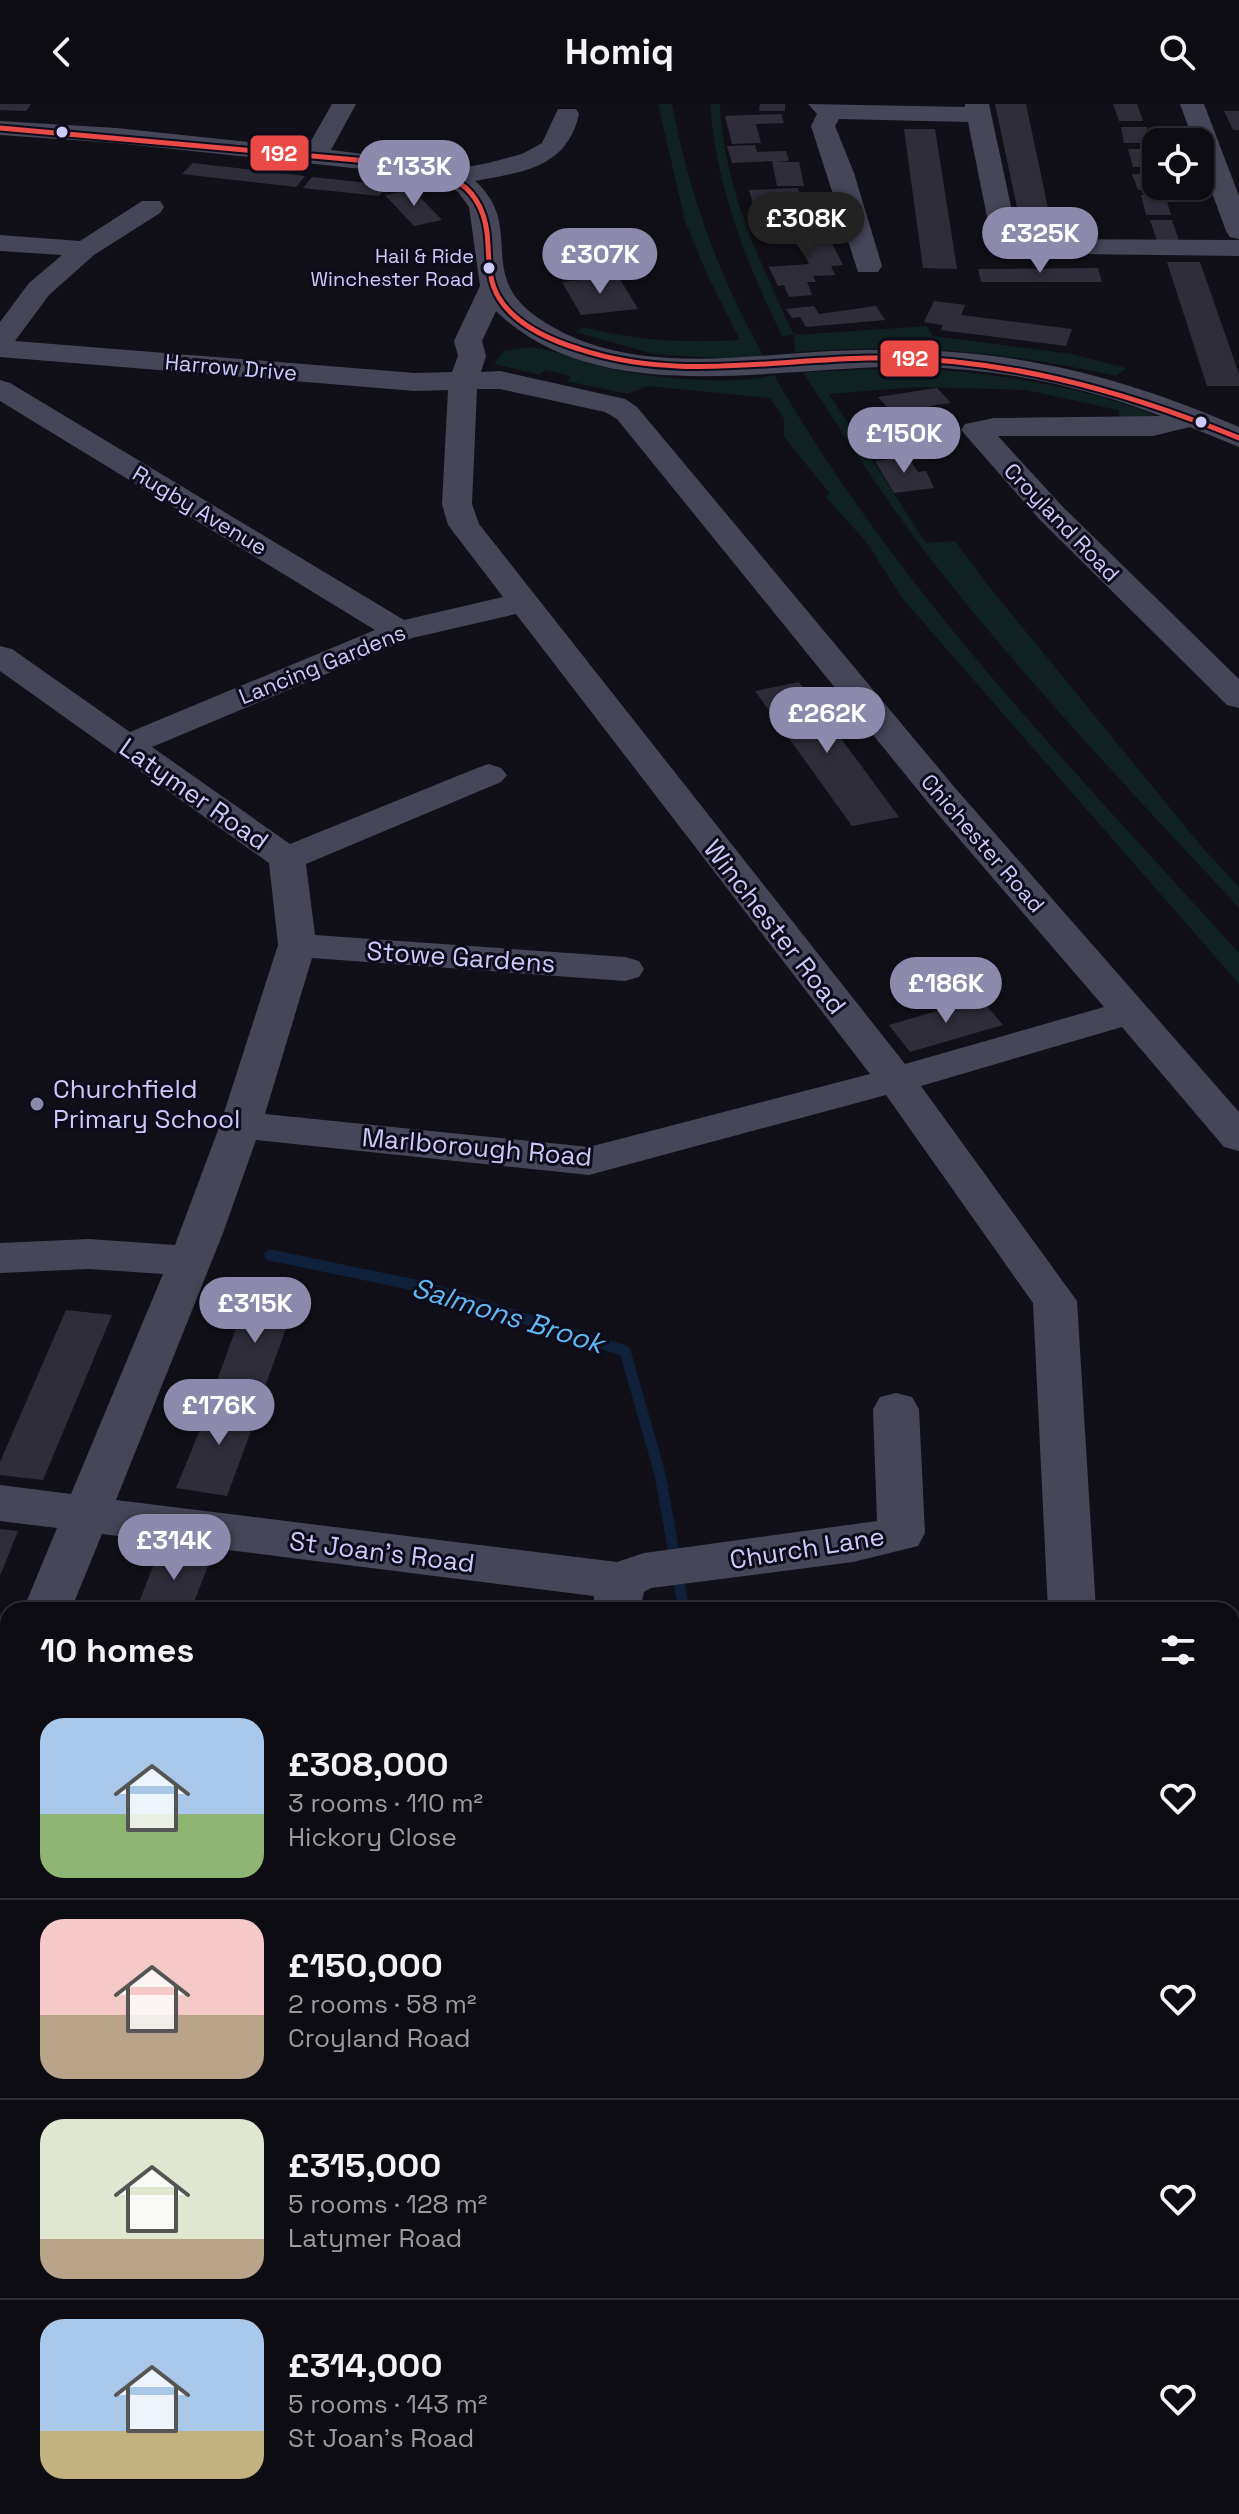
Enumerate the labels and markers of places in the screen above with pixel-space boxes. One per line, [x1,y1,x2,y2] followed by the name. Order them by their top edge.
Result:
[54,124,70,140] unlabelled marker
[358,140,470,208] pin: £133K
[750,192,862,260] pin: £308K
[984,207,1096,275] pin: £325K
[544,228,656,296] pin: £307K
[311,243,474,292] place label: Hail & Ride Winchester Road
[481,260,497,276] marker: Hail & Ride Winchester Road
[848,407,960,475] pin: £150K
[1193,414,1209,430] unlabelled marker
[771,687,883,755] pin: £262K
[890,957,1002,1025] pin: £186K
[53,1072,240,1136] place label: Churchfield Primary School
[28,1095,46,1113] marker: Churchfield Primary School
[199,1277,311,1345] pin: £315K
[163,1379,275,1447] pin: £176K
[118,1514,230,1582] pin: £314K

